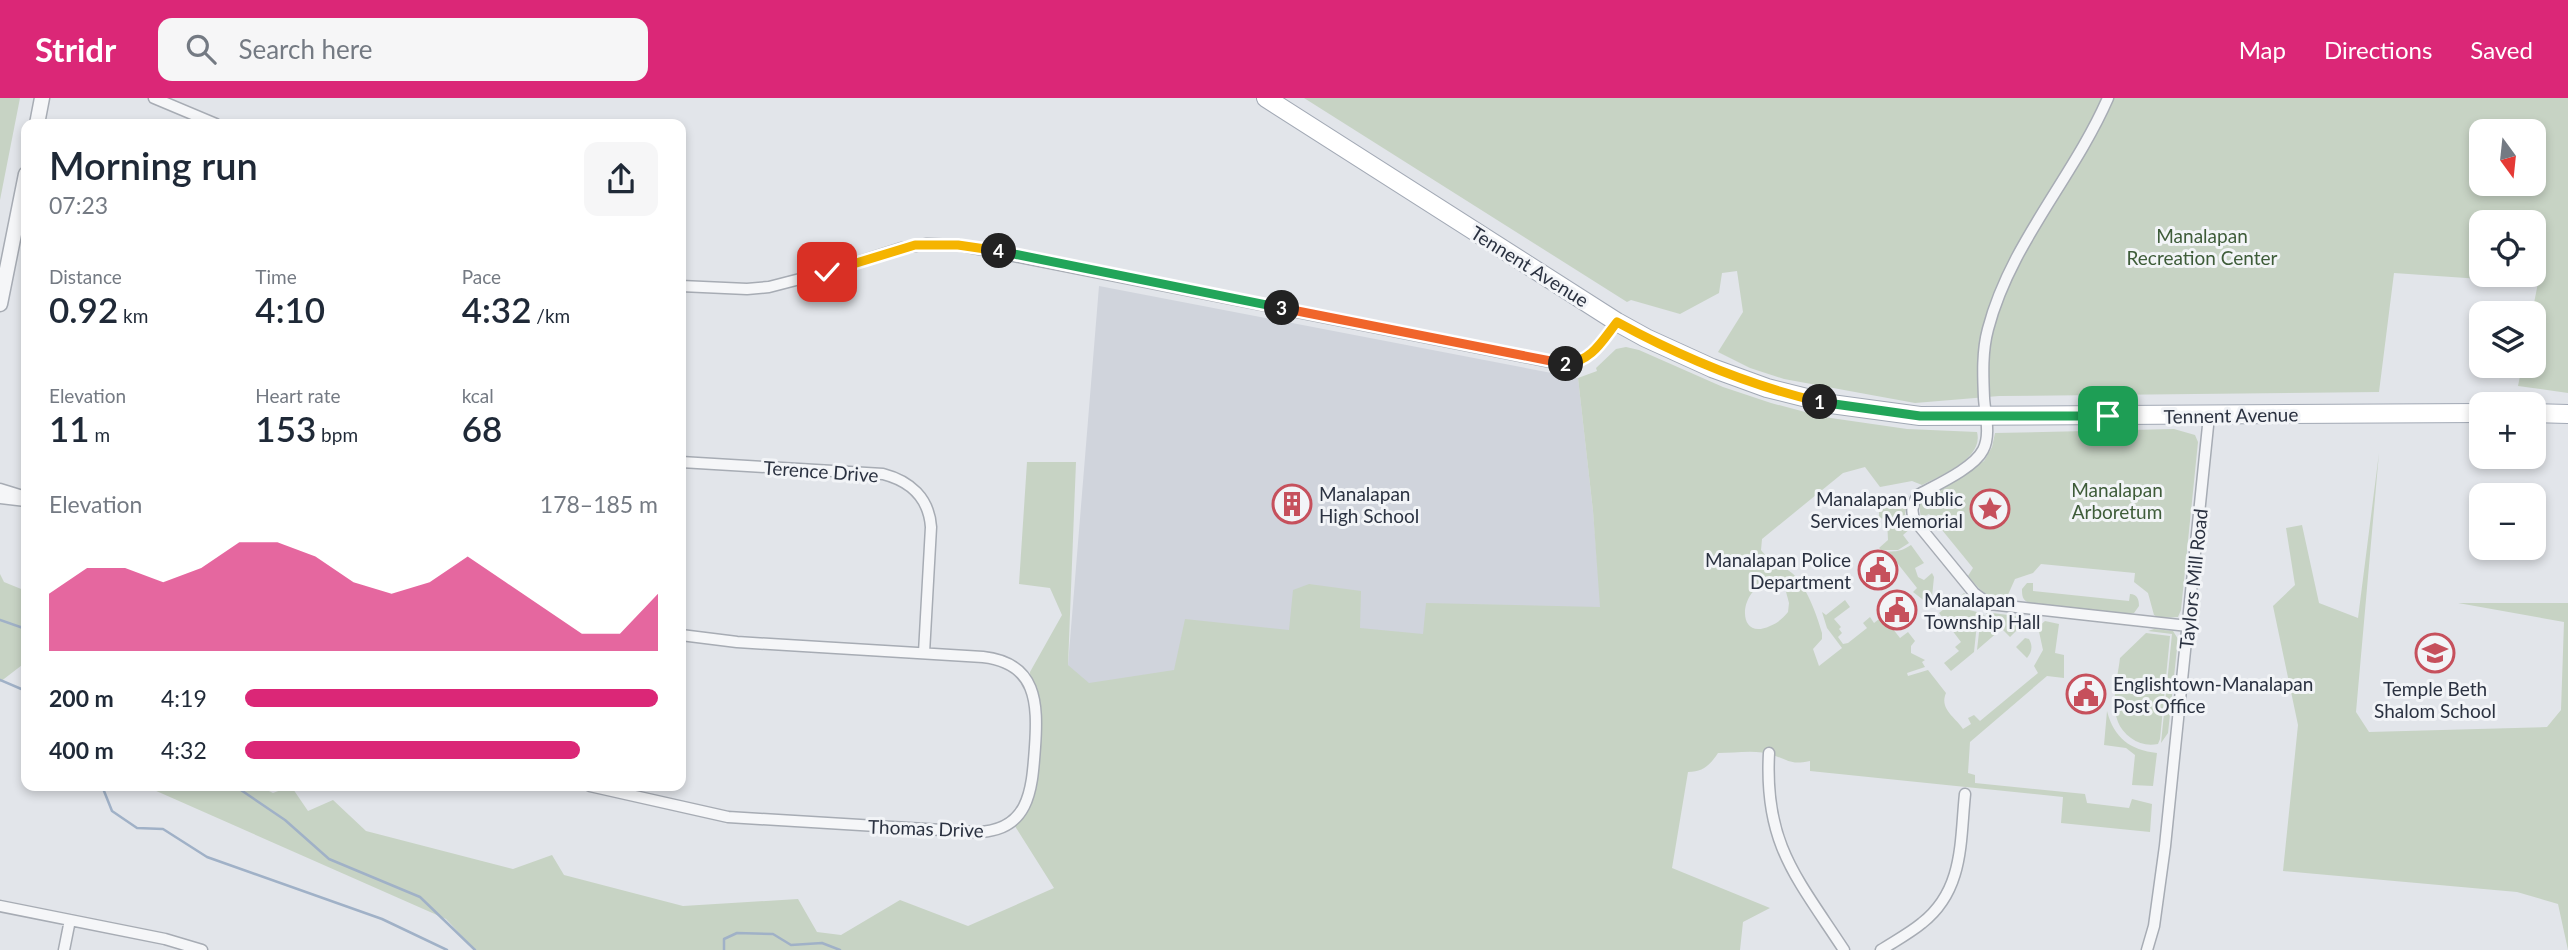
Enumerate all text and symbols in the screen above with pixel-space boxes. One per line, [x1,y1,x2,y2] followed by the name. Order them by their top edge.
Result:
[158,18,648,81] search box
[35,29,116,69] text: Stridr
[182,30,220,68] icon: search
[238,33,372,65] text: Search here
[2239,35,2286,64] text: Map
[2324,35,2432,64] text: Directions
[2470,35,2533,64] text: Saved
[2469,119,2546,196] north arrow
[2469,119,2546,560] map controls
[49,142,258,188] text: Morning run
[584,142,658,216] button: share
[49,191,108,219] text: 07:23
[2469,210,2546,287] button: locate
[1467,221,1593,311] street label: Tennent Avenue
[2127,224,2278,269] park label: Manalapan Recreation Center
[982,234,1016,268] pin: 4
[993,239,1004,262] text: 4
[797,242,857,302] pin
[808,253,846,291] icon: check
[49,265,122,288] text: Distance
[255,265,297,288] text: Time
[462,265,501,288] text: Pace
[49,288,118,330] text: 0.92
[255,288,325,330] text: 4:10
[462,288,531,330] text: 4:32
[1264,290,1300,326] pin: 3
[1276,296,1287,319] text: 3
[2469,301,2546,378] button: layers
[118,304,148,327] text: km
[531,304,570,327] text: /km
[1548,346,1584,382] pin: 2
[1560,352,1571,375] text: 2
[49,384,126,407] text: Elevation
[255,384,341,407] text: Heart rate
[462,384,494,407] text: kcal
[1802,384,1838,420] pin: 1
[2078,386,2138,446] pin
[1814,390,1825,413] text: 1
[2469,392,2546,469] button: +
[2089,397,2127,435] icon: arrive
[2164,402,2298,428] street label: Tennent Avenue
[49,407,90,449] text: 11
[255,407,316,449] text: 153
[462,407,502,449] text: 68
[90,423,110,446] text: m
[316,423,358,446] text: bpm
[763,456,879,486] street label: Terence Drive
[2071,478,2163,523] park label: Manalapan Arboretum
[1319,482,1419,527] place label: Manalapan High School
[1271,483,1313,525] building icon: Manalapan High School
[2469,483,2546,560] button: −
[1810,487,1963,532] place label: Manalapan Public Services Memorial
[1969,488,2011,530] place icon: Manalapan Public Services Memorial
[49,490,142,518] text: Elevation
[540,490,658,518] text: 178–185 m
[2174,508,2212,650] street label: Taylors Mill Road
[1705,548,1851,593] place label: Manalapan Police Department
[1857,549,1899,591] public building icon: Manalapan Police Department
[1924,588,2041,633] place label: Manalapan Township Hall
[1876,589,1918,631] public building icon: Manalapan Township Hall
[2414,632,2456,674] school or university icon: Temple Beth Shalom School
[2113,672,2313,717] place label: Englishtown-Manalapan Post Office
[2065,673,2107,715] public building icon: Englishtown-Manalapan Post Office
[2374,677,2496,722] place label: Temple Beth Shalom School
[49,684,114,712] text: 200 m
[161,684,207,712] text: 4:19
[49,736,114,764] text: 400 m
[161,736,207,764] text: 4:32
[868,814,984,842] street label: Thomas Drive

